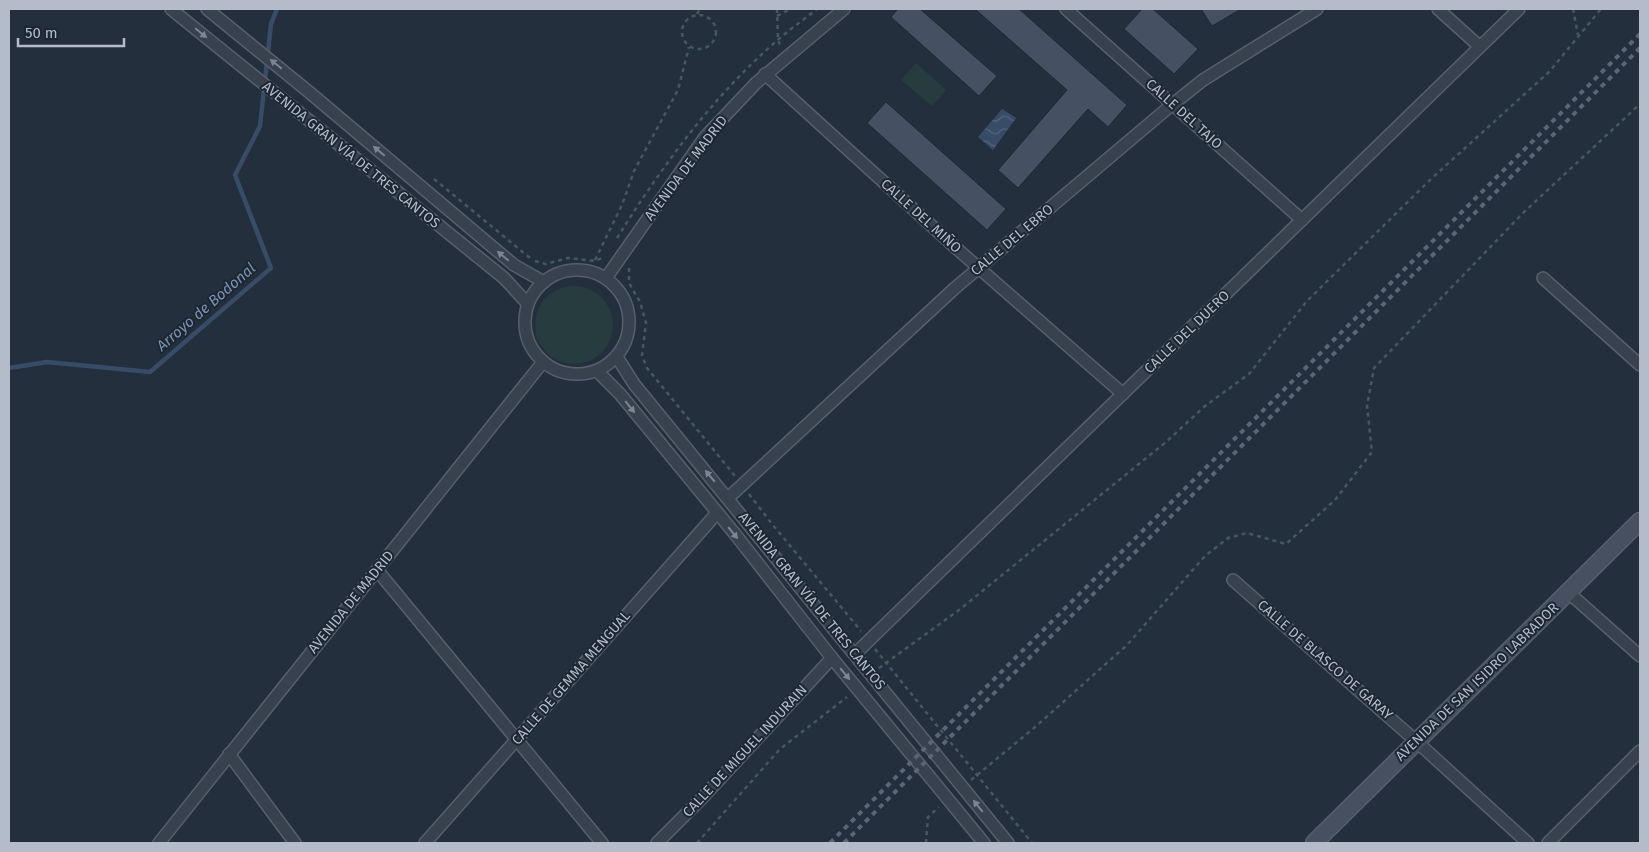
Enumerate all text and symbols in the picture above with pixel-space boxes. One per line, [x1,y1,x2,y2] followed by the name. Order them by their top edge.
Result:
[18,15,124,47] scale bar
[25,24,58,42] text: 50 m
[194,28,207,39] one-way arrow
[269,59,282,70] one-way arrow
[1142,75,1226,153] street label: CALLE DEL TAJO
[259,77,444,232] street label: AVENIDA GRAN VÍA DE TRES CANTOS
[641,112,731,224] street label: AVENIDA DE MADRID
[373,145,386,156] one-way arrow
[877,175,965,257] street label: CALLE DEL MIÑO
[967,201,1057,279] street label: CALLE DEL EBRO
[497,250,509,262] one-way arrow
[152,259,259,355] water label: Arroyo de Bodonal
[1141,287,1233,377] street label: CALLE DEL DUERO
[625,400,636,413] one-way arrow
[704,469,715,482] one-way arrow
[735,508,890,694] street label: AVENIDA GRAN VÍA DE TRES CANTOS
[727,526,739,538] one-way arrow
[304,547,398,657] street label: AVENIDA DE MADRID
[1254,597,1396,724] street label: CALLE DE BLASCO DE GARAY
[1392,599,1563,765] street label: AVENIDA DE SAN ISIDRO LABRADOR
[508,608,634,748] street label: CALLE DE GEMMA MENGUAL
[839,667,850,680] one-way arrow
[679,681,811,821] street label: CALLE DE MIGUEL INDURAIN
[972,799,983,812] one-way arrow

